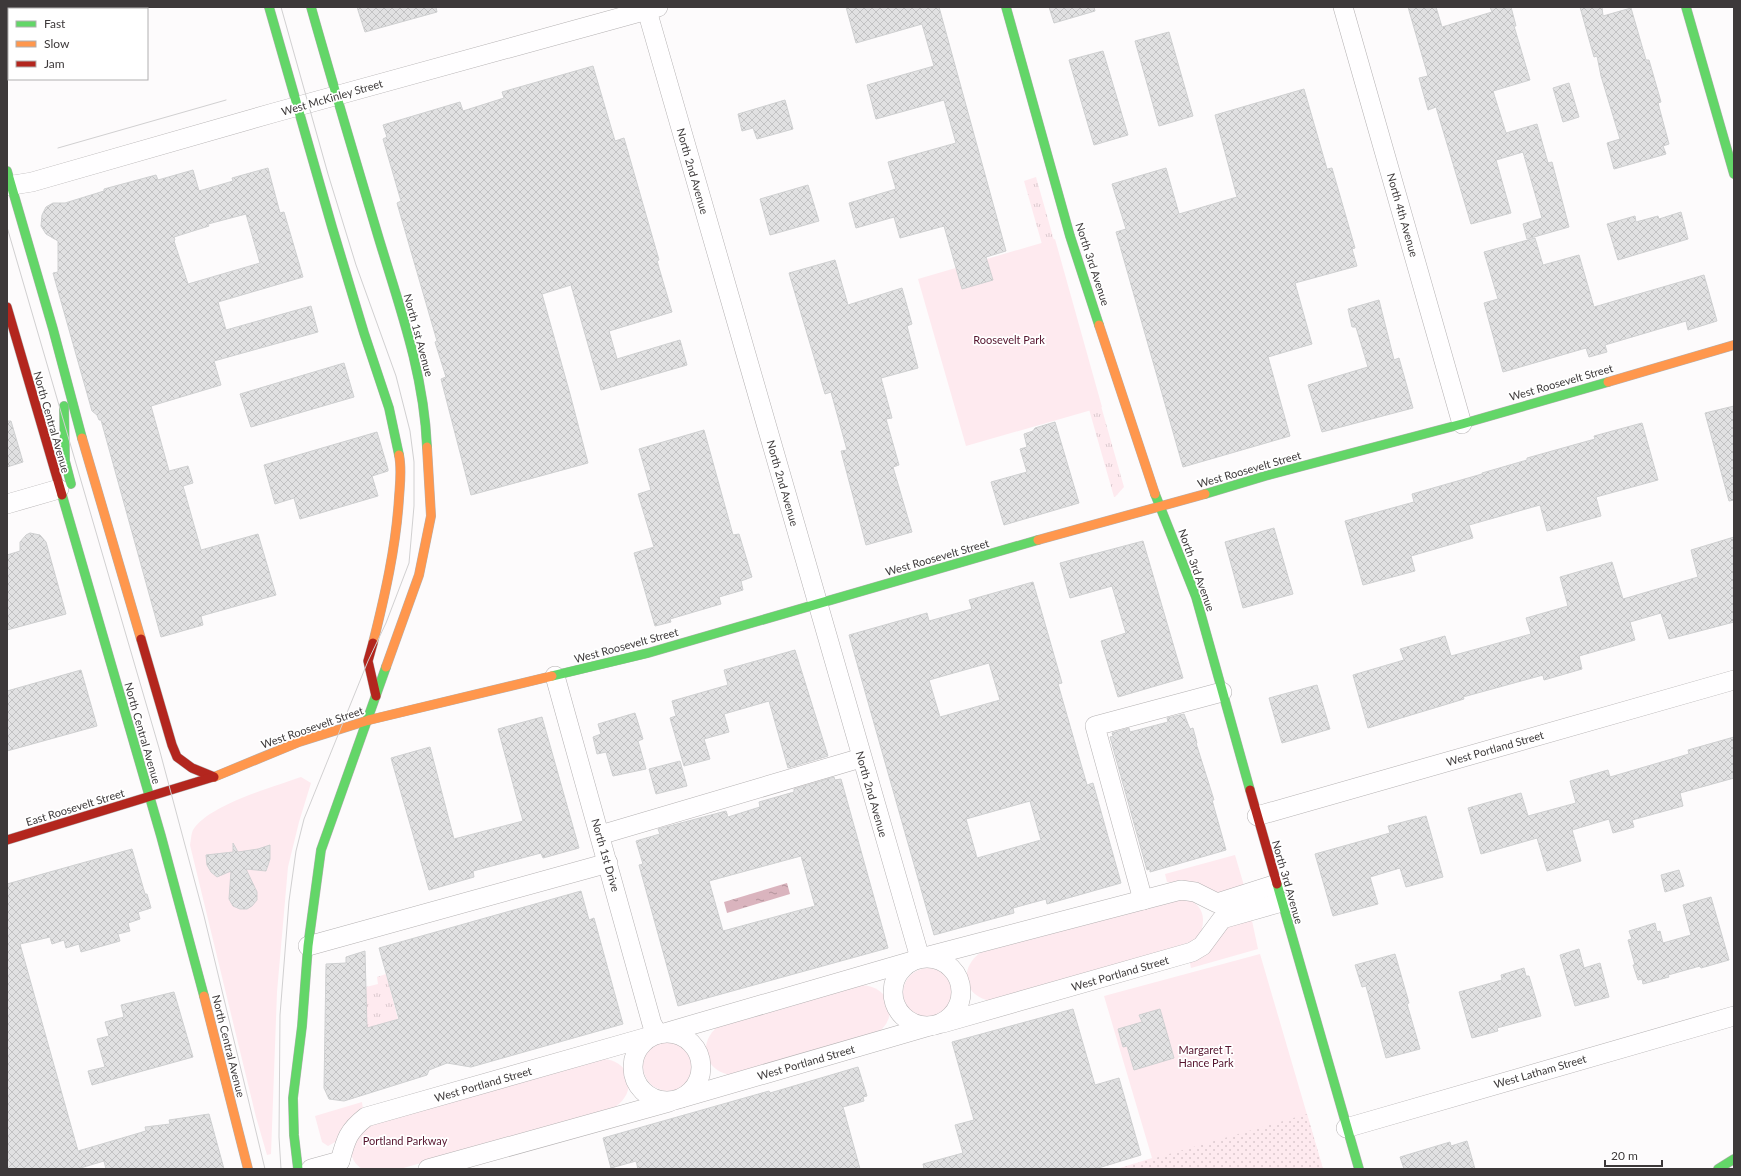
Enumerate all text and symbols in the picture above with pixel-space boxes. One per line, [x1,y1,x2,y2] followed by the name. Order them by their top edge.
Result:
[8,8,148,80] legend
[44,16,66,31] text: Fast
[44,36,70,51] text: Slow
[44,56,65,71] text: Jam
[280,76,384,118] street label: West McKinley Street
[674,126,712,216] street label: North 2nd Avenue
[1385,172,1421,259] street label: North 4th Avenue
[1073,221,1113,307] street label: North 3rd Avenue
[402,292,436,378] street label: North 1st Avenue
[973,333,1045,346] park label: Roosevelt Park
[1508,361,1614,403] street label: West Roosevelt Street
[31,370,73,475] street label: North Central Avenue
[764,438,802,528] street label: North 2nd Avenue
[1196,448,1302,490] street label: West Roosevelt Street
[1176,527,1218,613] street label: North 3rd Avenue
[884,536,990,578] street label: West Roosevelt Street
[573,625,680,665] street label: West Roosevelt Street
[122,681,164,786] street label: North Central Avenue
[259,703,365,751] street label: West Roosevelt Street
[1445,728,1545,768] street label: West Portland Street
[853,749,891,839] street label: North 2nd Avenue
[24,786,126,828] street label: East Roosevelt Street
[589,817,623,893] street label: North 1st Drive
[1270,839,1306,926] street label: North 3rd Avenue
[1070,953,1170,993] street label: West Portland Street
[210,993,248,1099] street label: North Central Avenue
[756,1042,856,1082] street label: West Portland Street
[1178,1043,1234,1069] park label: Margaret T. Hance Park
[1492,1052,1588,1090] street label: West Latham Street
[433,1064,533,1104] street label: West Portland Street
[363,1134,448,1147] park label: Portland Parkway
[1605,1142,1662,1168] scale bar
[1611,1148,1638,1163] text: 20 m

